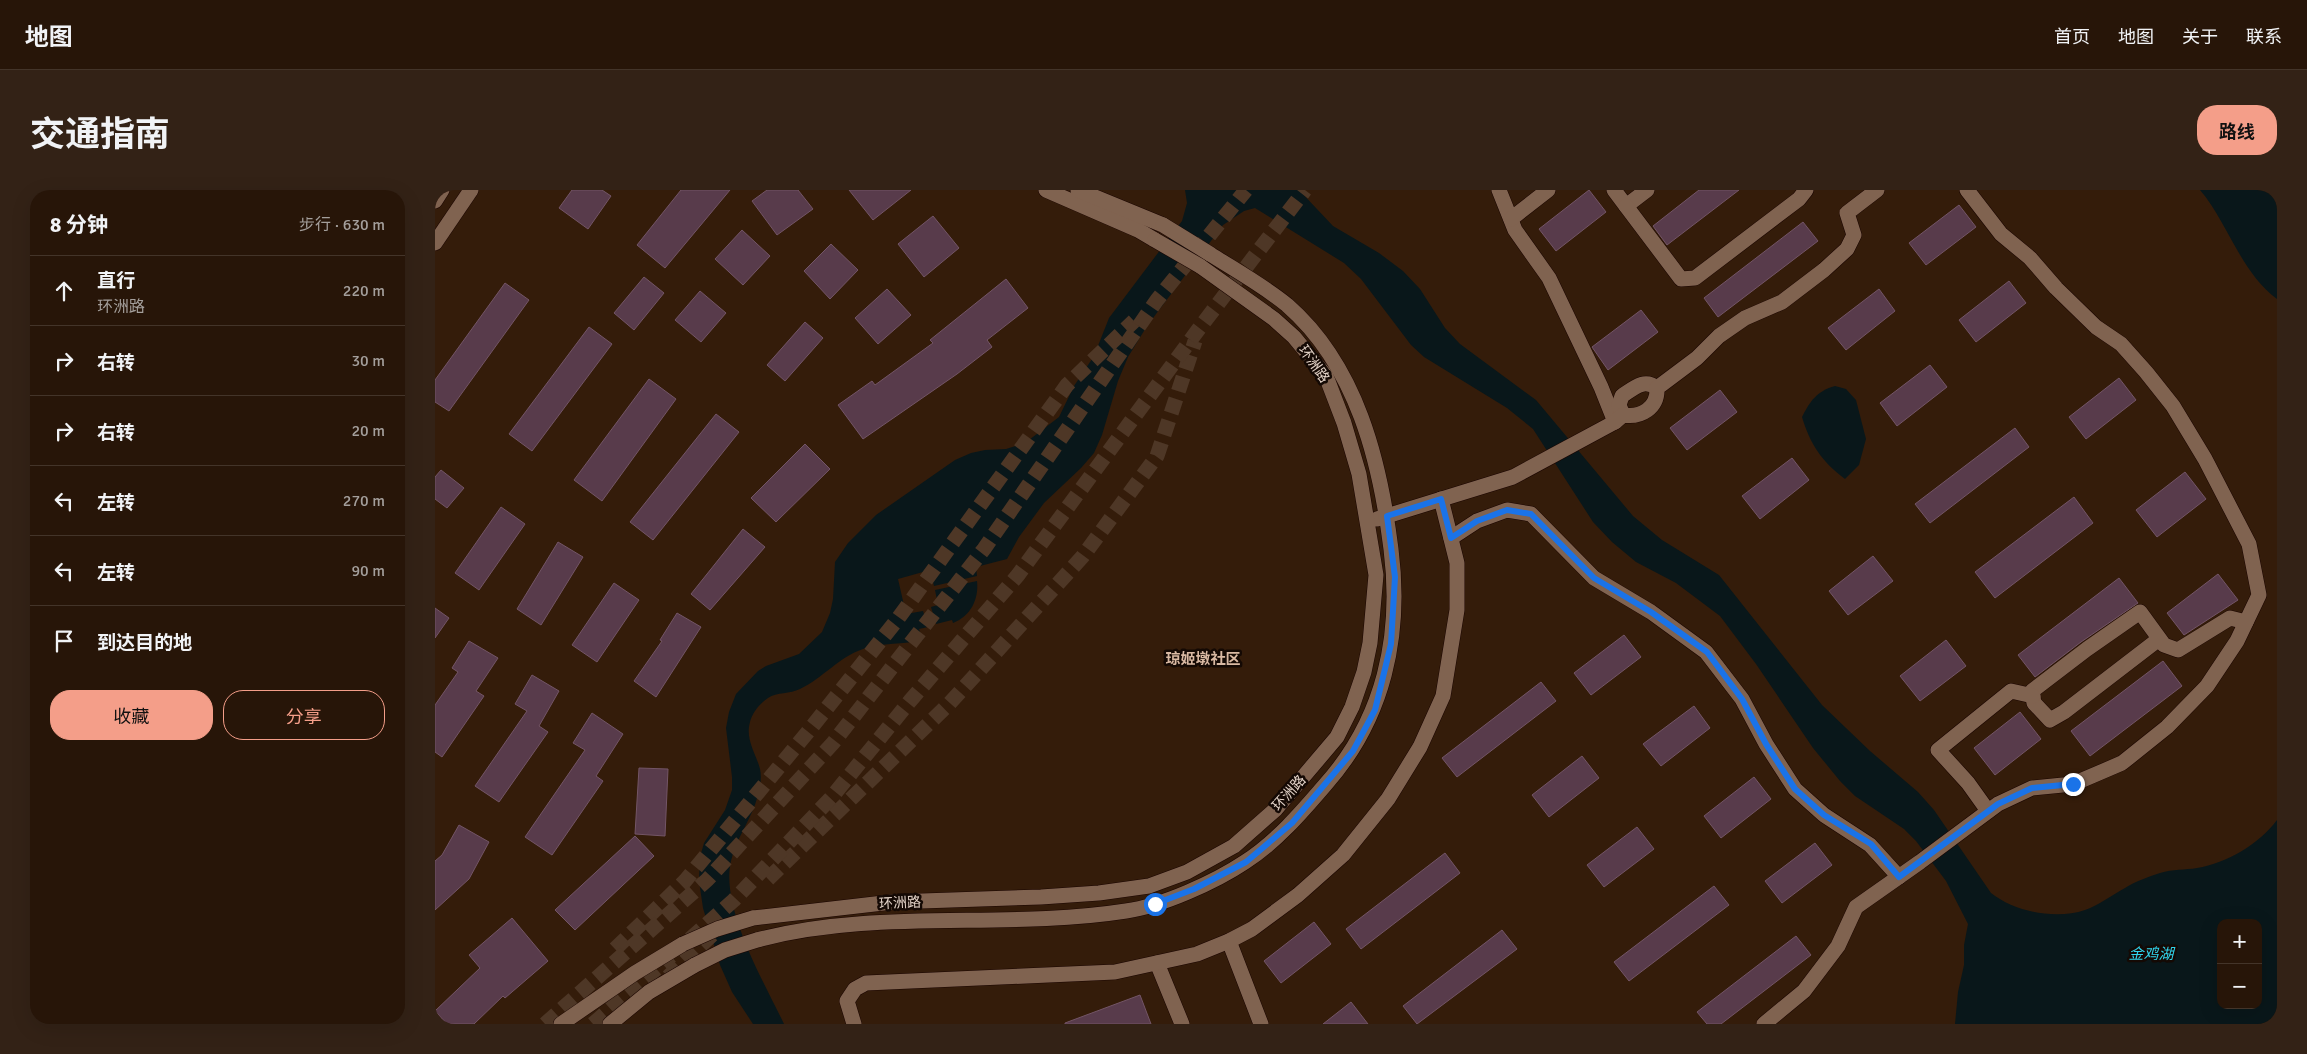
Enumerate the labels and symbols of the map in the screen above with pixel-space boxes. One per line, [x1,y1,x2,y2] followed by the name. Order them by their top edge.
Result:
[1295,342,1333,386] street label: 环洲路
[1165,650,1241,668] district label: 琼姬墩社区
[1269,772,1309,814] street label: 环洲路
[2062,773,2085,796] route end
[879,893,921,913] street label: 环洲路
[1144,893,1167,916] route start
[2128,945,2175,963] water label: 金鸡湖

